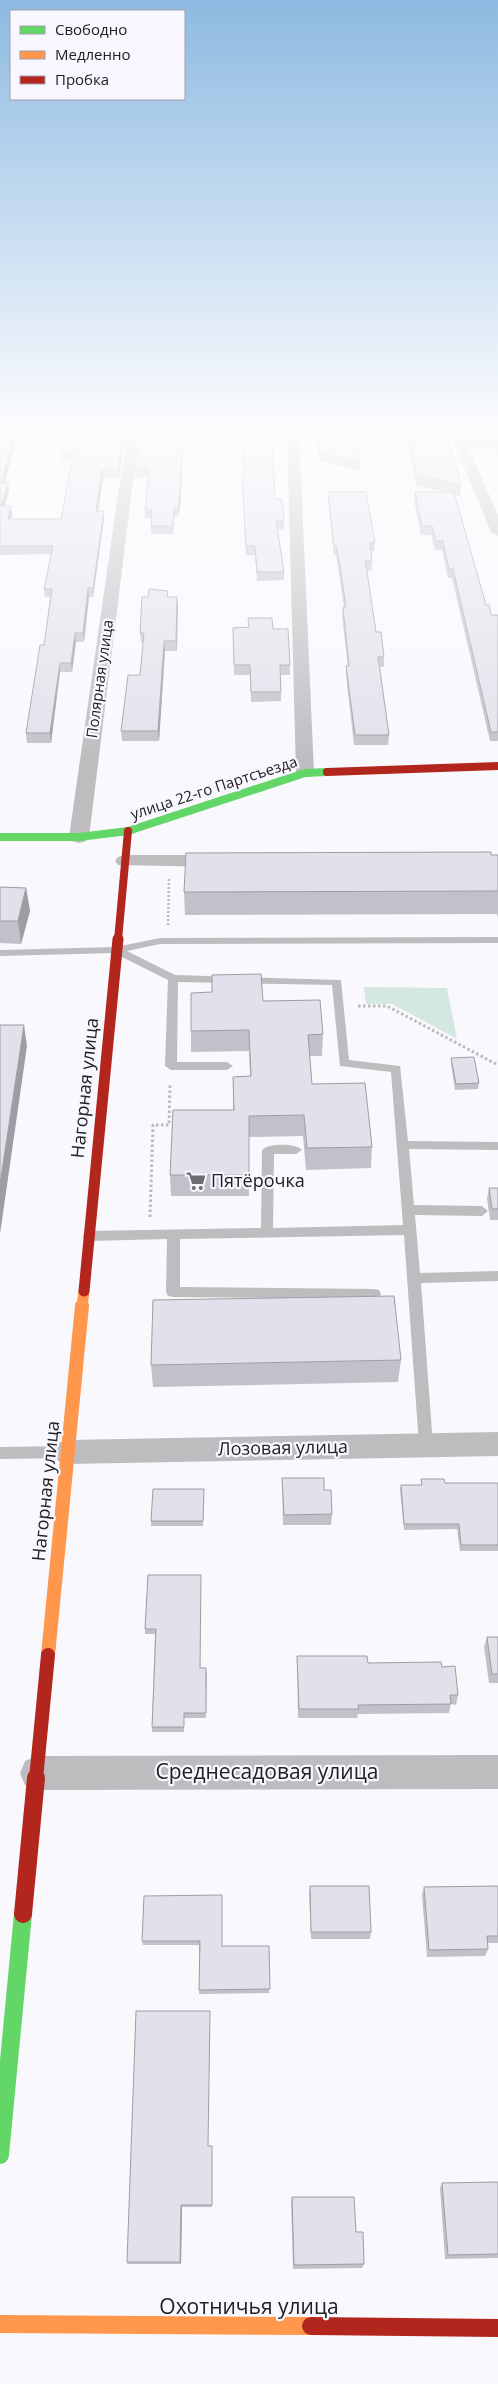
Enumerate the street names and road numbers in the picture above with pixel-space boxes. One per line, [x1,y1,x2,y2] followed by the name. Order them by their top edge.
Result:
[81,618,117,739] street label: Полярная улица
[128,751,300,823] street label: улица 22-го Партсъезда
[65,1017,103,1159] street label: Нагорная улица
[26,1420,64,1562] street label: Нагорная улица
[218,1434,348,1460] street label: Лозовая улица
[156,1757,378,1785] street label: Среднесадовая улица
[159,2292,339,2320] street label: Охотничья улица

